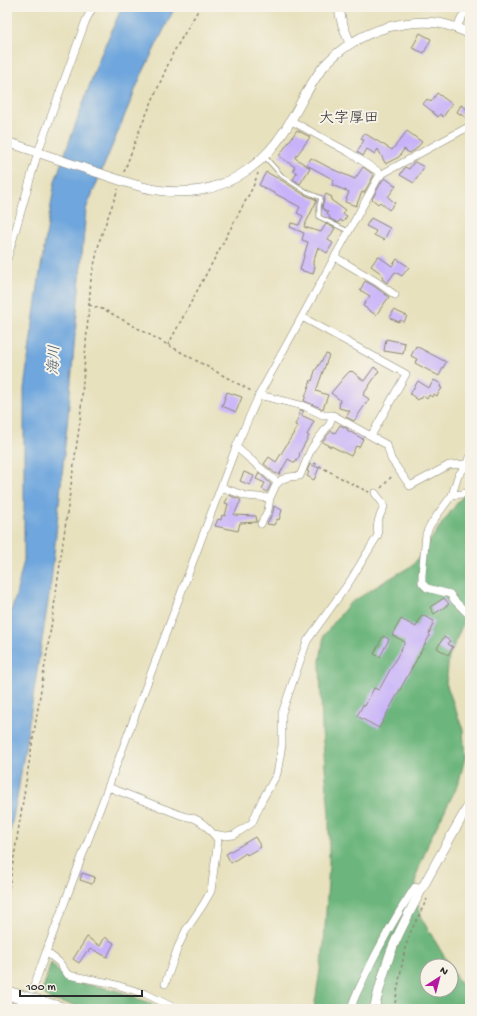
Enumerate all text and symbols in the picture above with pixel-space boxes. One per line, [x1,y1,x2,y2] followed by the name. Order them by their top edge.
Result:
[319,109,379,128] district label: 大字厚田
[44,345,65,376] water label: 海川
[419,958,459,998] north arrow
[437,965,450,978] text: N
[20,972,142,998] scale bar
[25,981,56,995] text: 100 m

